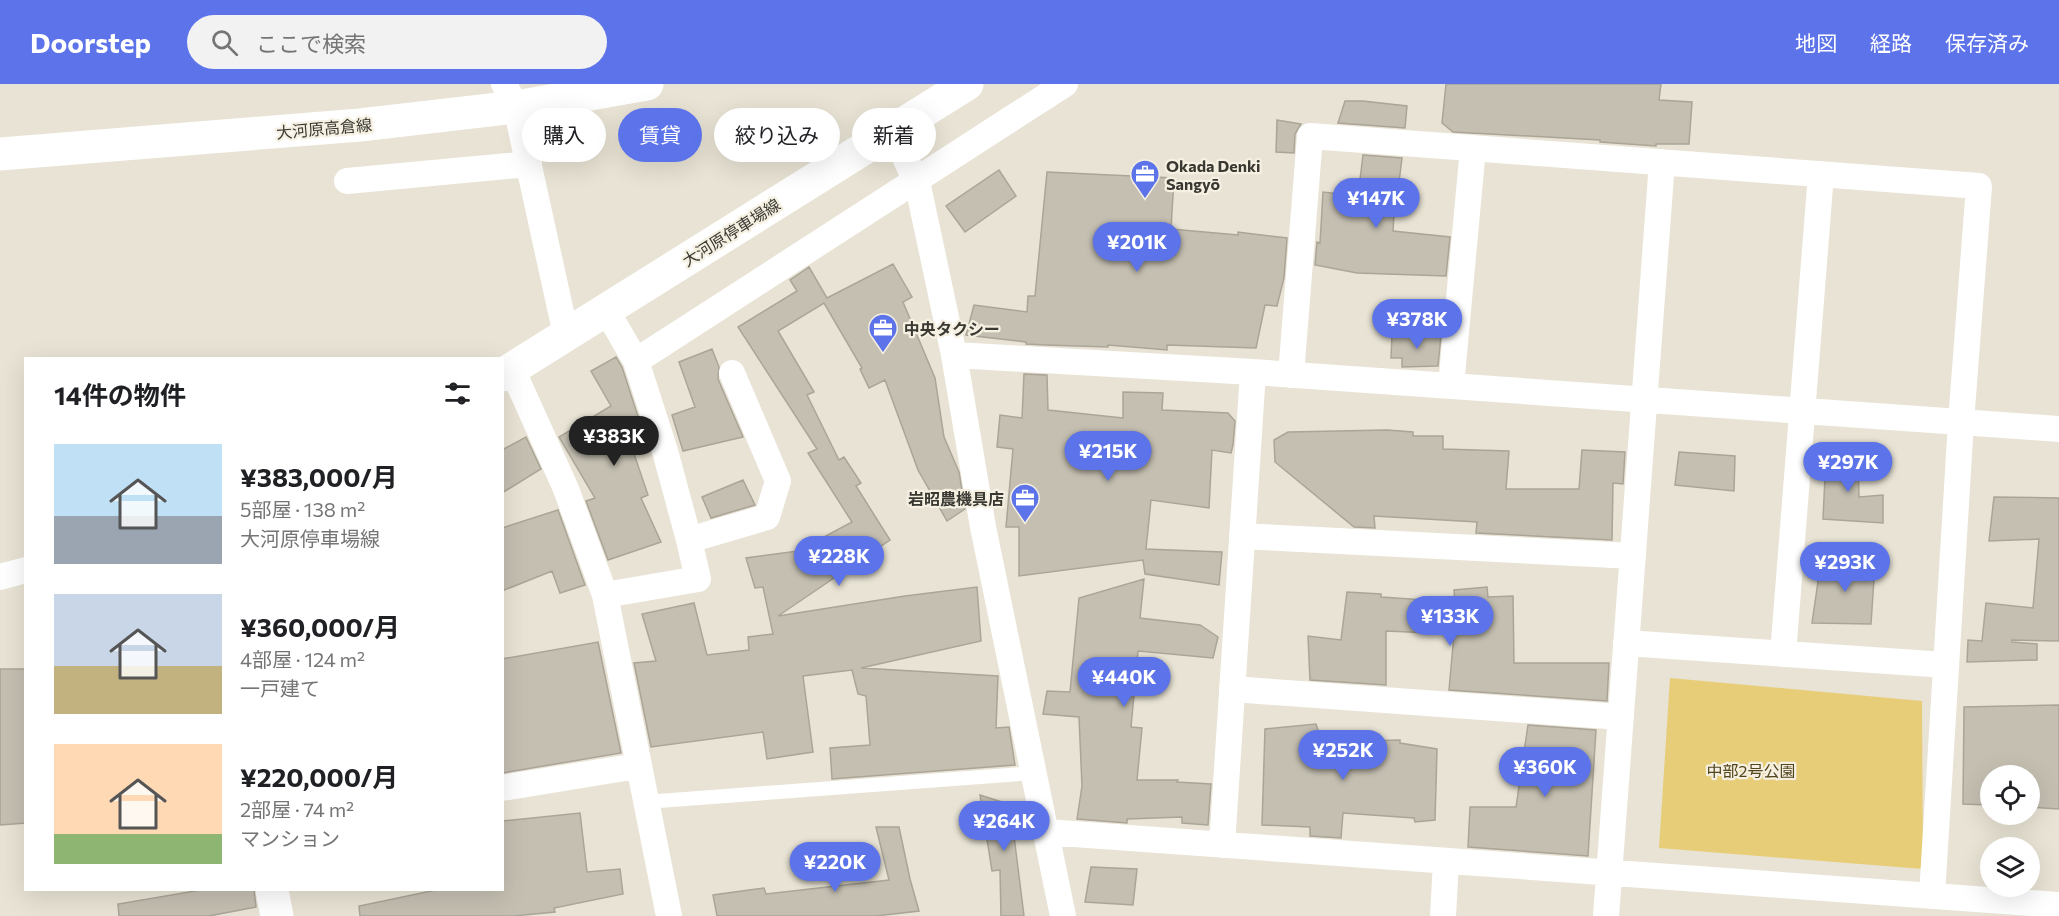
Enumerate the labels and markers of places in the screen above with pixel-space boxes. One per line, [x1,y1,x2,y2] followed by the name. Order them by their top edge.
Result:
[1166,156,1261,193] place label: Okada Denki Sangyō
[1129,158,1161,200] office icon: Okada Denki Sangyō
[1334,178,1418,229] pin: ¥147K
[1095,222,1179,273] pin: ¥201K
[1375,299,1459,350] pin: ¥378K
[867,312,899,354] office icon: 中央タクシー
[904,319,1000,338] place label: 中央タクシー
[572,416,656,467] pin: ¥383K
[1066,431,1150,482] pin: ¥215K
[1806,442,1890,493] pin: ¥297K
[1009,482,1041,524] office icon: 岩昭農機具店
[908,489,1004,508] place label: 岩昭農機具店
[797,536,881,587] pin: ¥228K
[1803,542,1887,593] pin: ¥293K
[1408,596,1492,647] pin: ¥133K
[1082,657,1166,708] pin: ¥440K
[1301,730,1385,781] pin: ¥252K
[1503,747,1587,798] pin: ¥360K
[962,801,1046,852] pin: ¥264K
[793,842,877,893] pin: ¥220K

